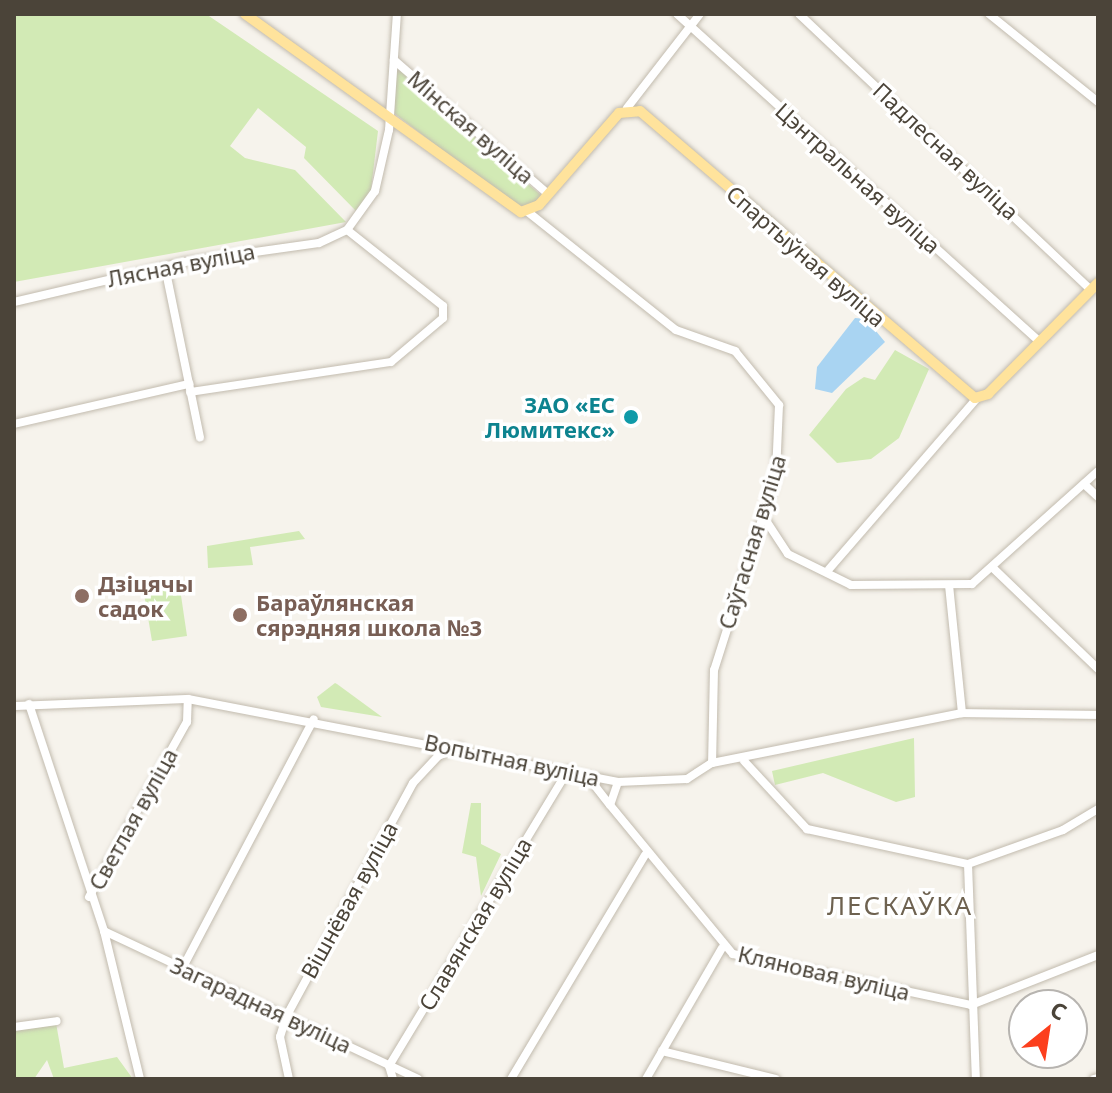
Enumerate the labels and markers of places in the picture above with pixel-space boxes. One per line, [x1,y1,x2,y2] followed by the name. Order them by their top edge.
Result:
[485,391,615,442] place label: ЗАО «ЕС Люмитекс»
[622,408,640,426] marker: ЗАО «ЕС Люмитекс»
[98,570,194,622] place label: Дзіцячы садок
[73,587,91,605] marker: Дзіцячы садок
[256,589,482,640] place label: Бараўлянская сярэдняя школа №3
[231,606,249,624] marker: Бараўлянская сярэдняя школа №3

